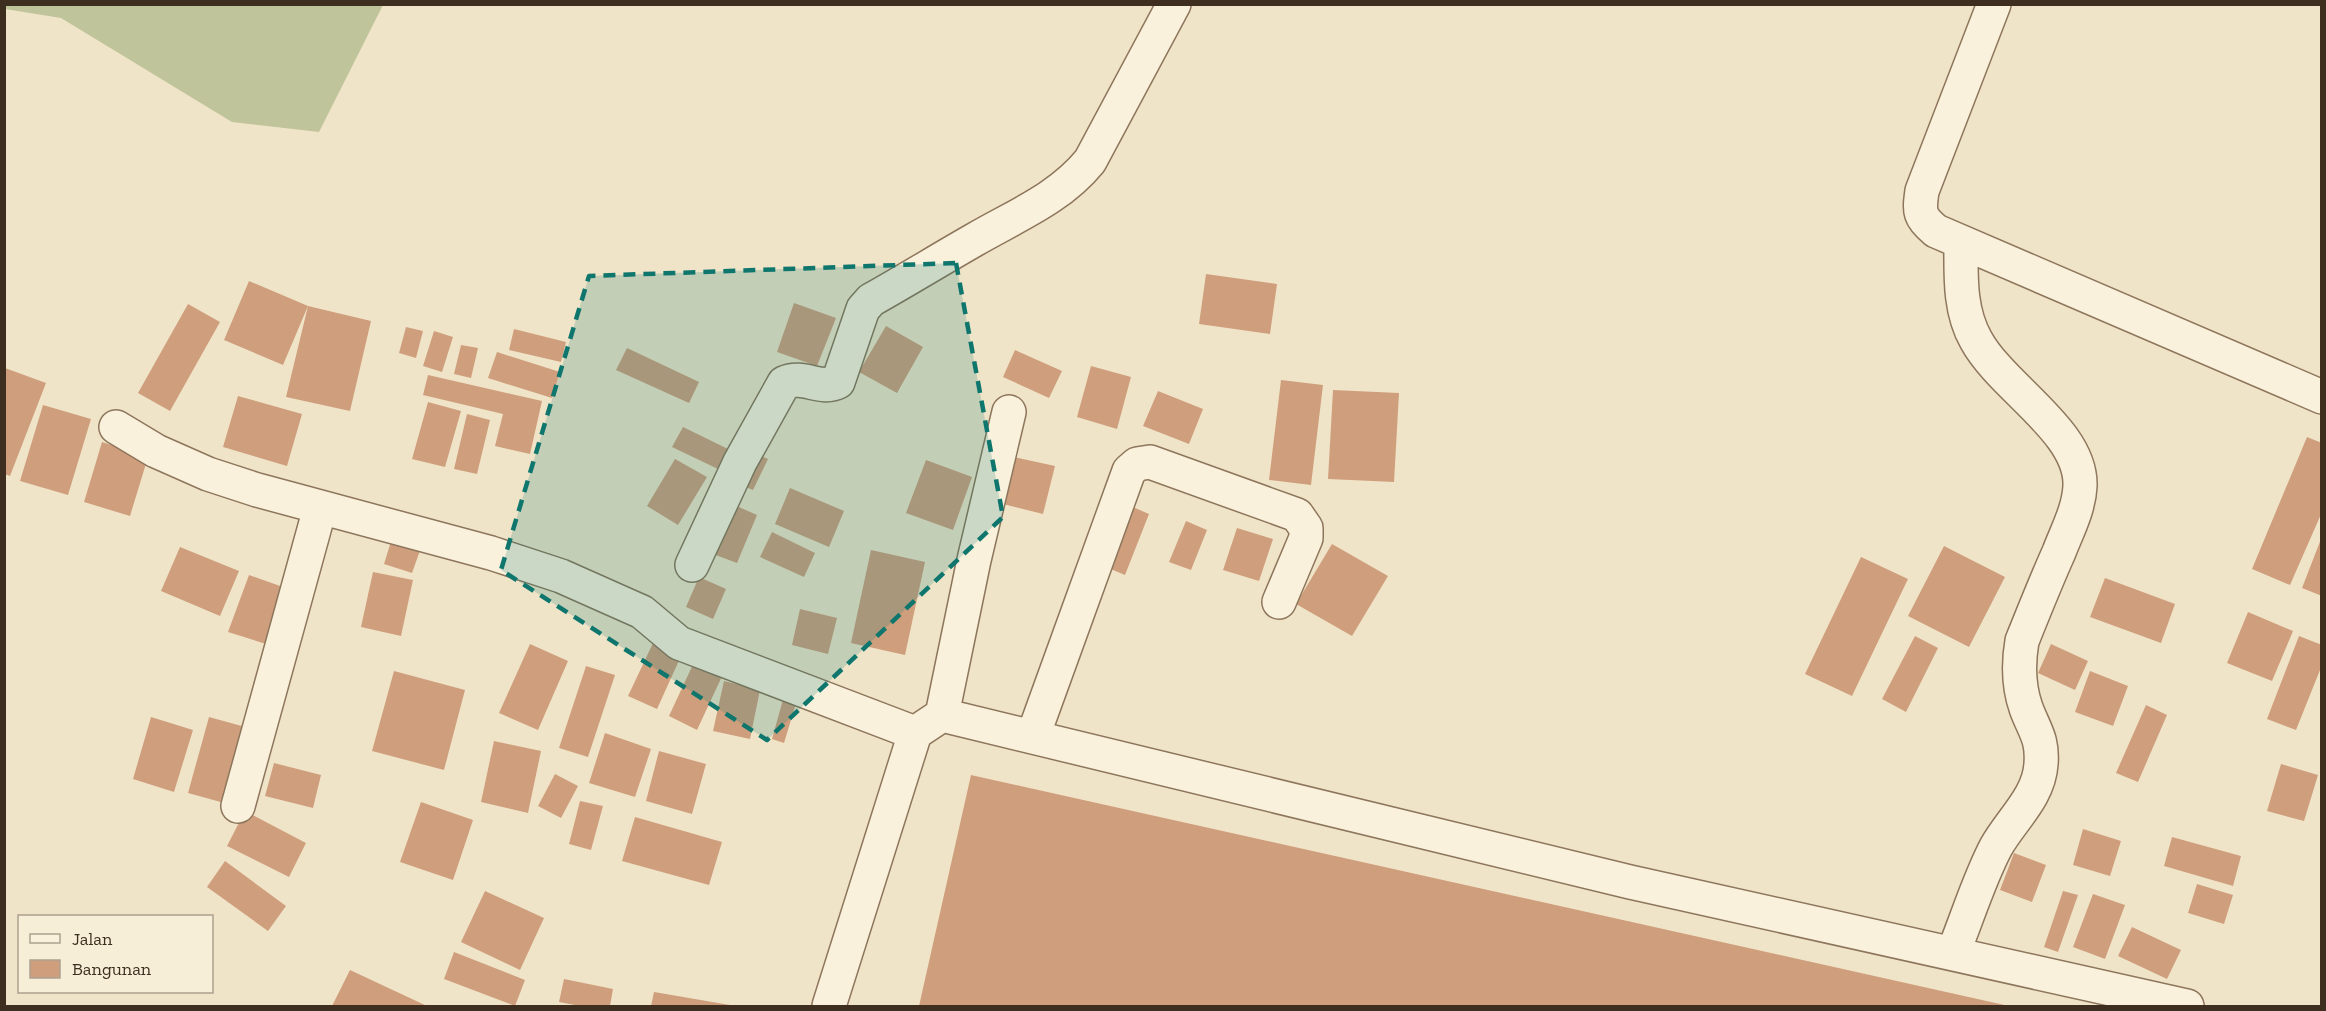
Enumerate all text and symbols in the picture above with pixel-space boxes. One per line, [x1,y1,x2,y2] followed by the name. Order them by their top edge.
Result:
[18,915,213,993] legend
[72,928,113,950] text: Jalan
[72,958,152,980] text: Bangunan

